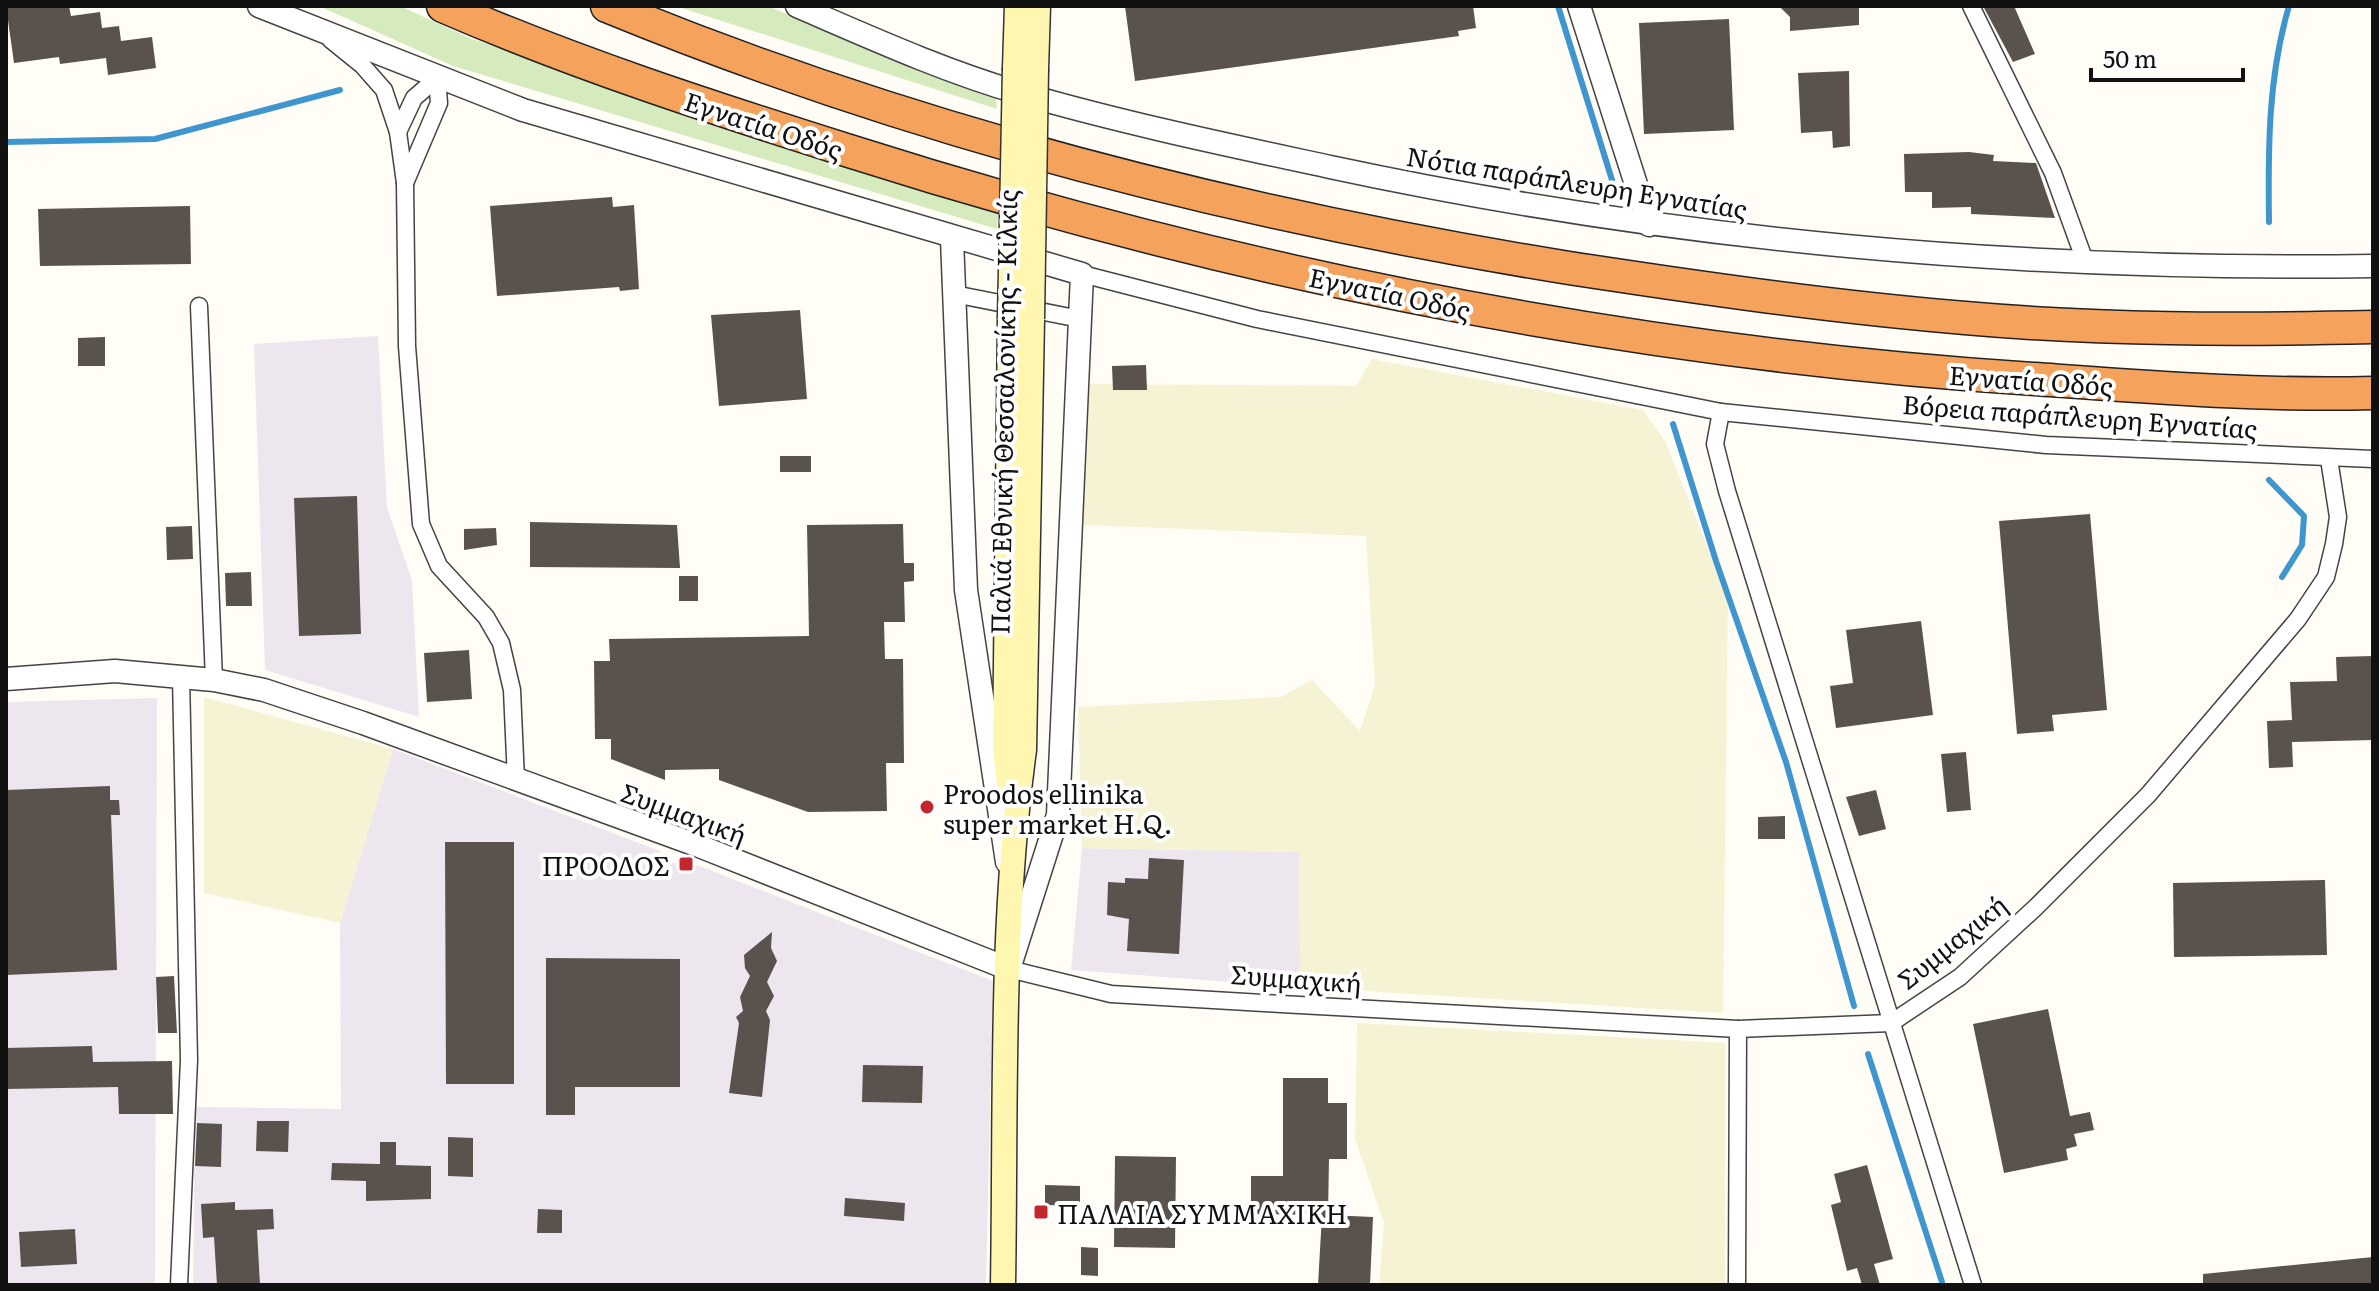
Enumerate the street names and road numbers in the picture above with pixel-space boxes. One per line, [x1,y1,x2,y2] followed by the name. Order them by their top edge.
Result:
[680,80,848,168] street label: Εγνατία Οδός
[1404,135,1750,227] street label: Νότια παράπλευρη Εγνατίας
[979,189,1025,635] street label: Παλιά Εθνική Θεσσαλονίκης - Κιλκίς
[1306,256,1474,328] street label: Εγνατία Οδός
[1948,354,2114,404] street label: Εγνατία Οδός
[1901,383,2259,447] street label: Βόρεια παράπλευρη Εγνατίας
[616,771,752,853] street label: Συμμαχική
[1888,885,2014,997] street label: Συμμαχική
[1229,953,1363,1001] street label: Συμμαχική

